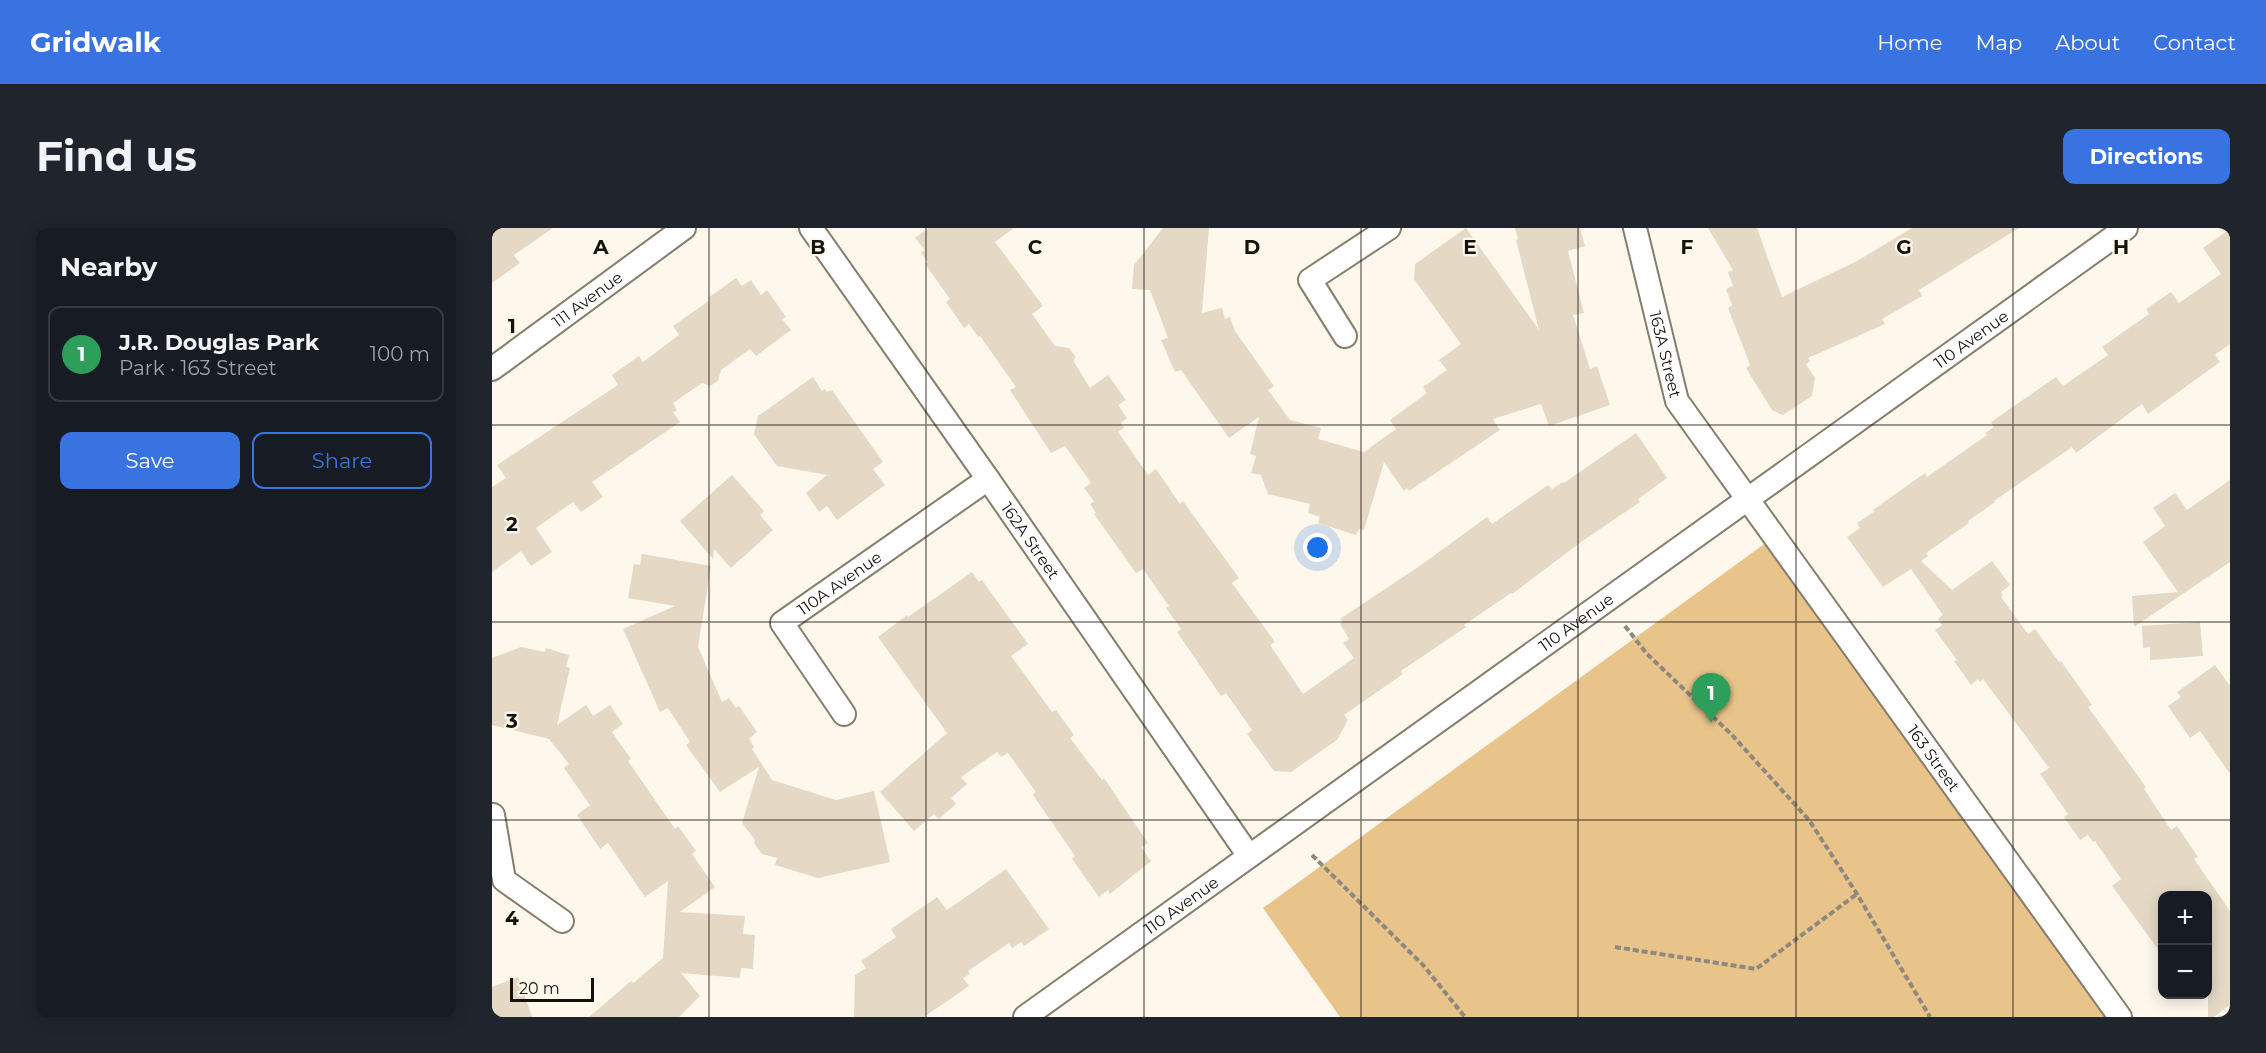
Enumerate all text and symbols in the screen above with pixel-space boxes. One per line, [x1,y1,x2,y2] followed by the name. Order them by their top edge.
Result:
[30,25,161,59] text: Gridwalk
[1877,30,1942,55] text: Home
[1975,30,2022,55] text: Map
[2055,30,2120,55] text: About
[2153,30,2236,55] text: Contact
[2063,129,2230,184] button: Directions
[36,130,197,182] text: Find us
[592,235,609,259] text: A
[810,235,826,259] text: B
[1028,235,1043,259] text: C
[1244,235,1260,259] text: D
[1463,235,1477,259] text: E
[1681,235,1694,259] text: F
[1896,235,1912,259] text: G
[2113,235,2129,259] text: H
[60,251,157,283] text: Nearby
[549,268,626,331] street label: 111 Avenue
[1931,306,2012,372] street label: 110 Avenue
[1645,309,1685,400] street label: 163A Street
[508,314,516,338] text: 1
[119,329,319,356] text: J.R. Douglas Park
[78,342,85,366] text: 1
[370,342,430,366] text: 100 m
[119,356,277,380] text: Park · 163 Street
[60,432,240,489] button: Save
[252,432,432,489] button: Share
[997,499,1064,583] street label: 162A Street
[506,512,518,536] text: 2
[1303,533,1332,562] your location
[794,547,885,619] street label: 110A Avenue
[1536,589,1617,655] street label: 110 Avenue
[1692,674,1730,723] pin: 1
[505,709,518,733] text: 3
[1903,722,1964,796] street label: 163 Street
[1141,873,1222,939] street label: 110 Avenue
[2158,891,2212,999] map controls
[2158,891,2212,945] button: +
[505,906,519,930] text: 4
[2158,945,2212,999] button: −
[510,975,594,1002] scale bar
[519,979,560,998] text: 20 m

